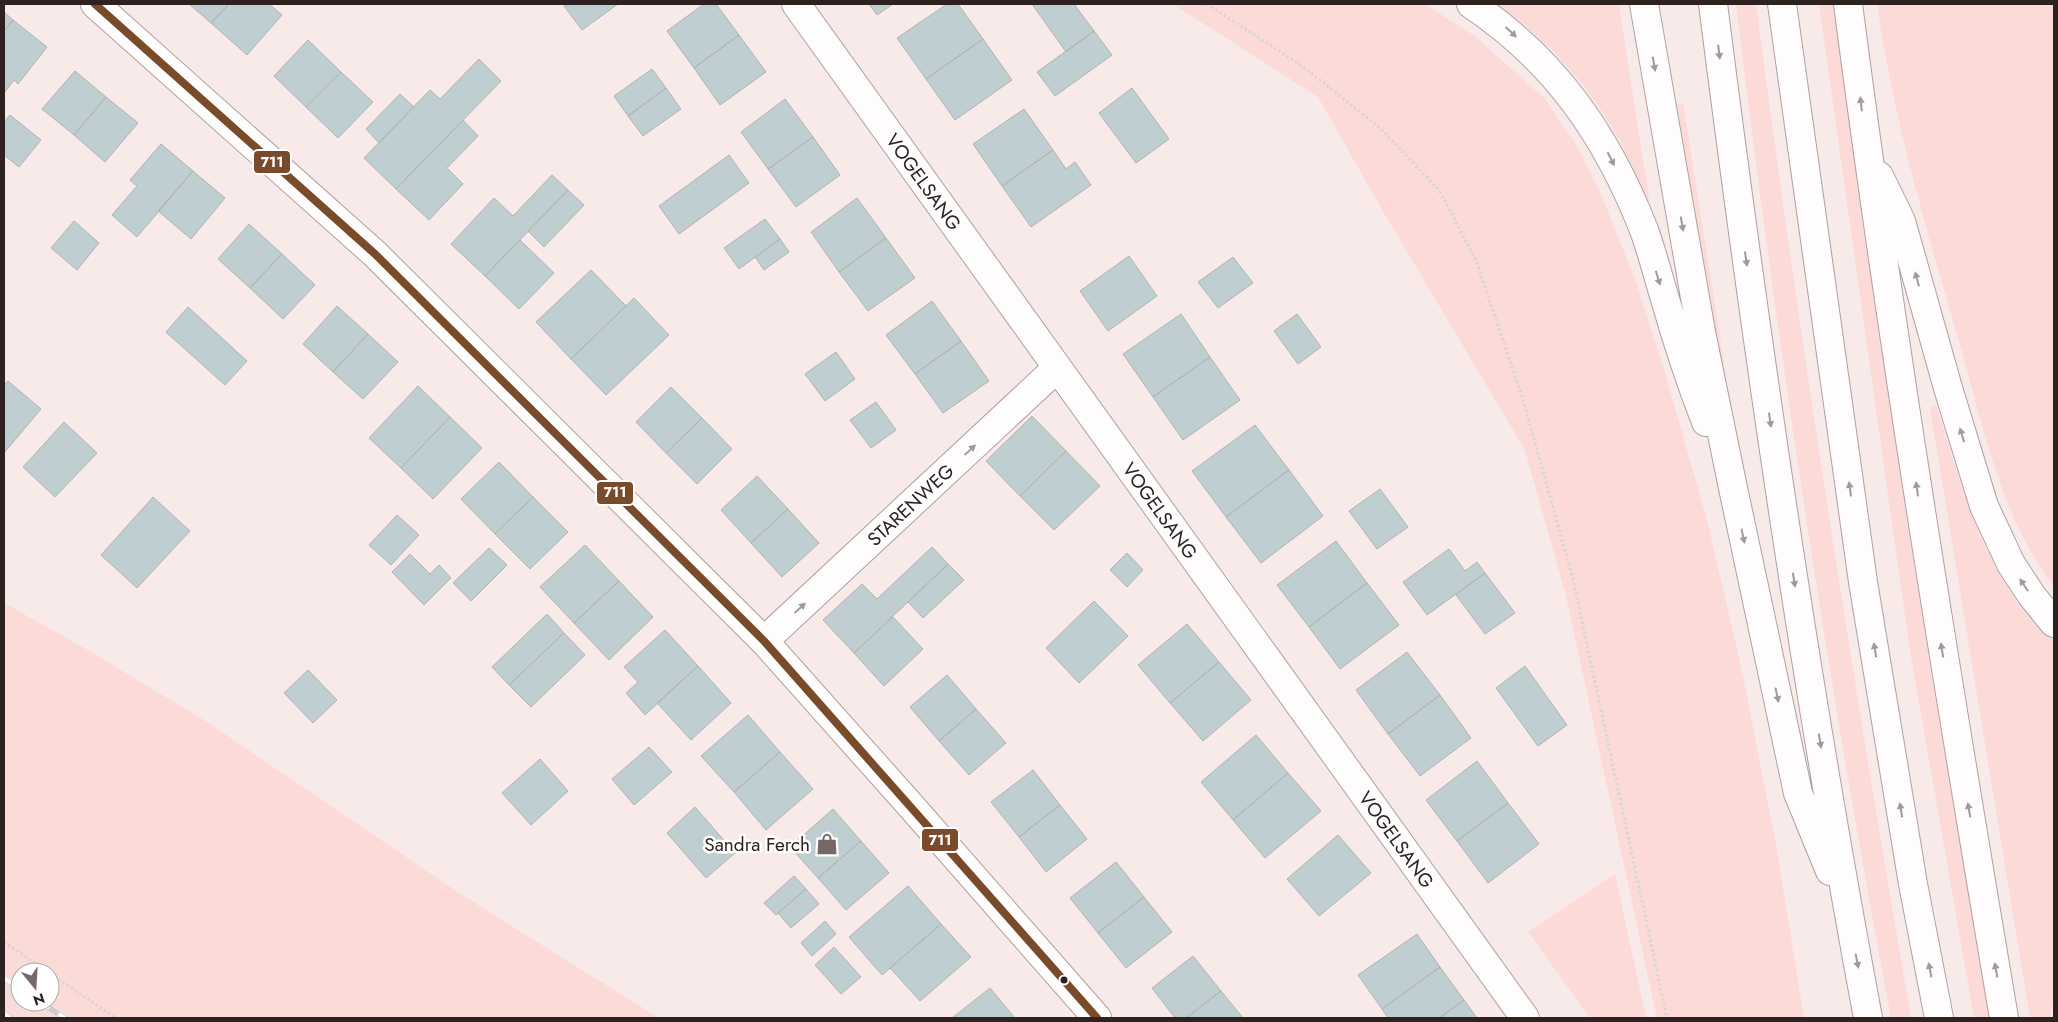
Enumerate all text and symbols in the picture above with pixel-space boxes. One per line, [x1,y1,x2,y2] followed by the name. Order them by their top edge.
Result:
[1504,27,1517,38] one-way arrow
[1715,44,1723,60] one-way arrow
[1651,56,1659,72] one-way arrow
[1857,96,1865,112] one-way arrow
[880,128,968,236] street label: VOGELSANG
[253,150,291,174] line badge: 711
[261,152,283,172] text: 711
[1607,152,1615,166] one-way arrow
[1679,216,1687,232] one-way arrow
[1742,251,1750,267] one-way arrow
[1655,270,1663,285] one-way arrow
[1913,272,1921,287] one-way arrow
[1766,412,1774,428] one-way arrow
[1958,428,1966,443] one-way arrow
[964,444,976,456] one-way arrow
[861,457,960,552] street label: STARENWEG
[1116,457,1204,565] street label: VOGELSANG
[596,481,634,505] line badge: 711
[1846,481,1854,497] one-way arrow
[1913,481,1921,497] one-way arrow
[604,482,626,502] text: 711
[1739,528,1747,543] one-way arrow
[1790,573,1798,589] one-way arrow
[2019,578,2029,591] one-way arrow
[793,602,805,614] one-way arrow
[1938,641,1946,657] one-way arrow
[1870,642,1878,658] one-way arrow
[1773,687,1781,702] one-way arrow
[1816,733,1824,749] one-way arrow
[1353,786,1441,893] street label: VOGELSANG
[1897,802,1905,818] one-way arrow
[1964,802,1972,818] one-way arrow
[921,828,959,852] line badge: 711
[929,830,951,850] text: 711
[704,831,810,858] place label: Sandra Ferch
[814,831,840,857] shop icon: Sandra Ferch
[1853,954,1861,969] one-way arrow
[10,962,60,1012] north arrow
[1925,962,1933,978] one-way arrow
[1991,962,1999,978] one-way arrow
[1059,975,1069,985] unlabelled marker
[31,988,47,1011] text: N

